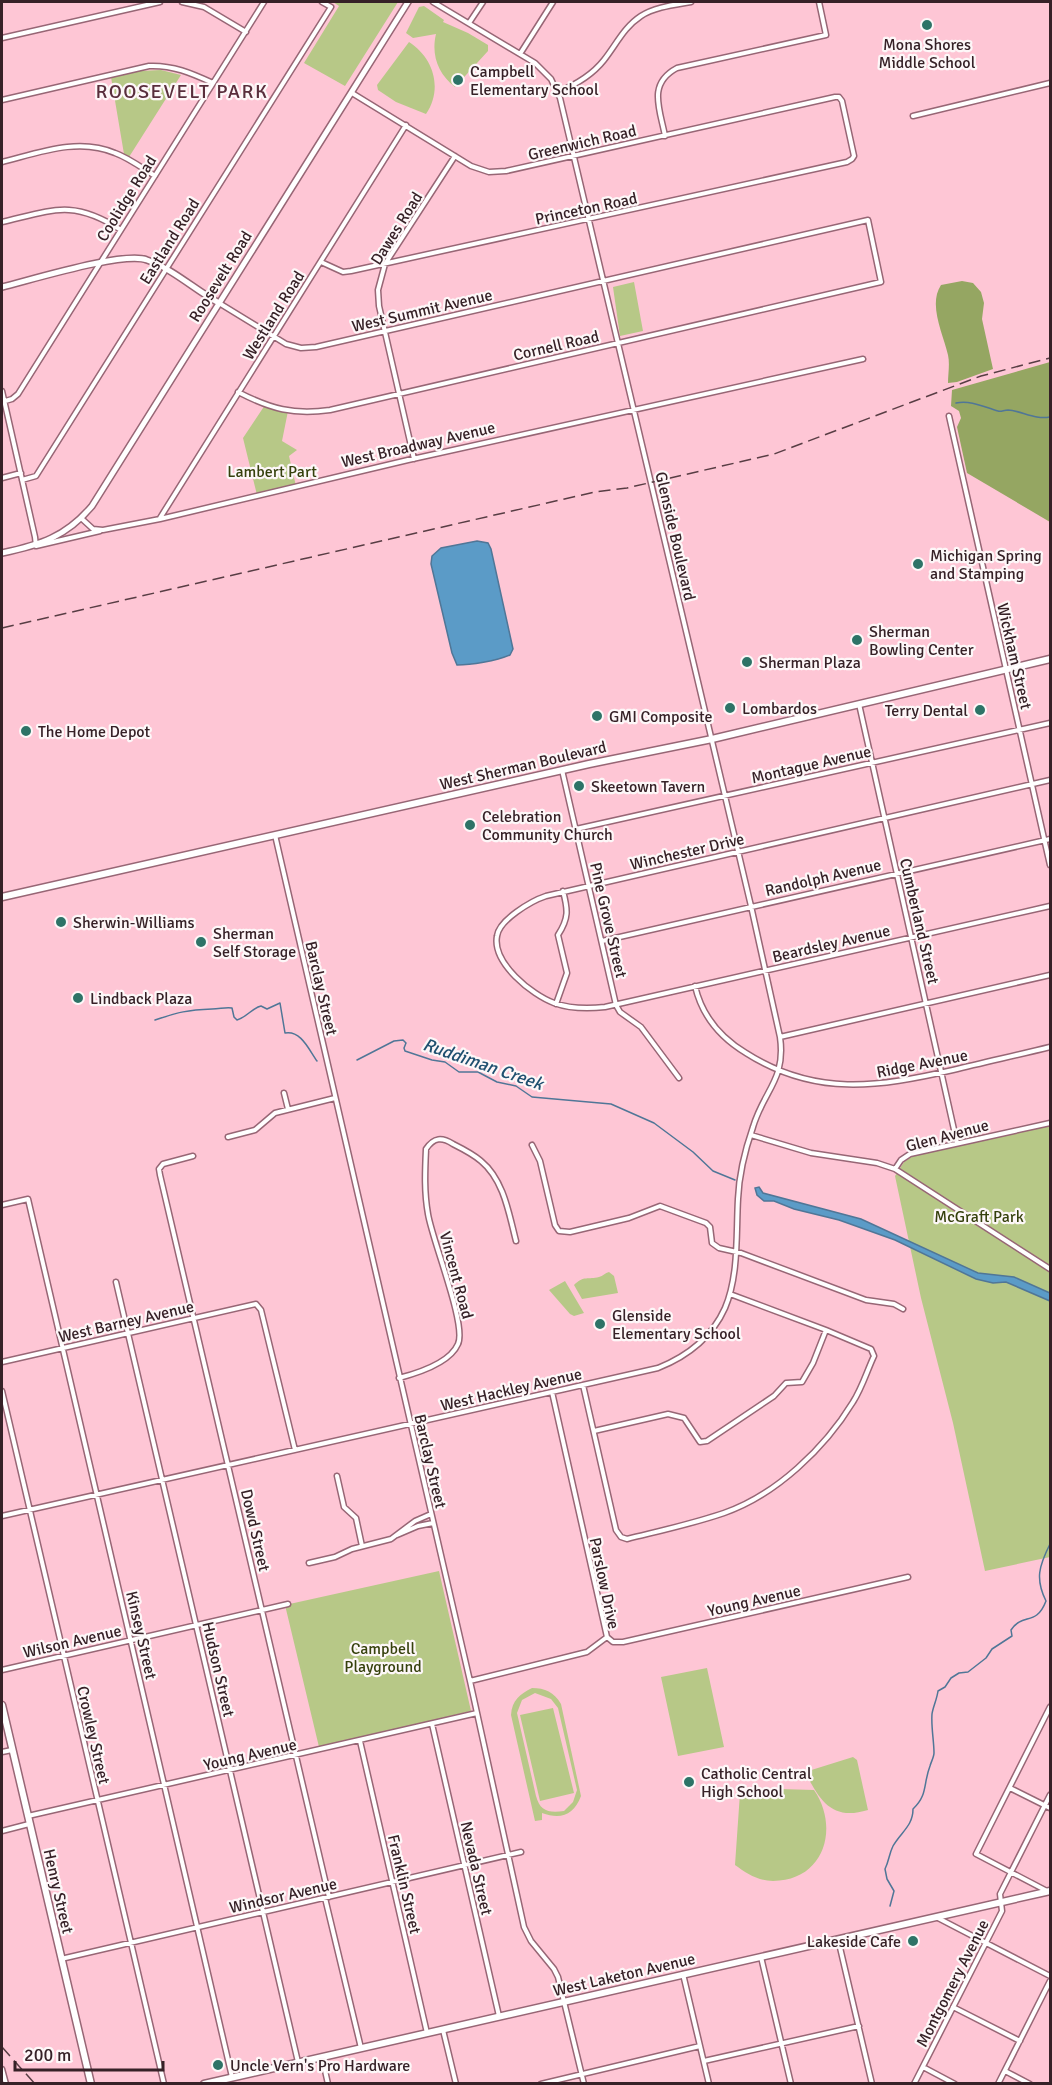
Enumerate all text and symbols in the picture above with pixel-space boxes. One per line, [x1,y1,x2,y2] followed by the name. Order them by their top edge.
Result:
[920,18,934,32] marker: Mona Shores Middle School
[879,35,976,73] place label: Mona Shores Middle School
[470,62,599,100] place label: Campbell Elementary School
[451,73,465,87] marker: Campbell Elementary School
[95,79,269,104] district label: ROOSEVELT PARK
[526,121,638,165] street label: Greenwich Road
[92,152,161,245] street label: Coolidge Road
[367,188,427,269] street label: Dawes Road
[533,188,639,230] street label: Princeton Road
[136,195,204,288] street label: Eastland Road
[185,227,257,326] street label: Roosevelt Road
[239,267,309,364] street label: Westland Road
[350,285,494,337] street label: West Summit Avenue
[511,326,601,366] street label: Cornell Road
[339,418,497,472] street label: West Broadway Avenue
[227,462,317,482] park label: Lambert Part
[650,470,700,603] street label: Glenside Boulevard
[930,546,1042,584] place label: Michigan Spring and Stamping
[911,557,925,571] marker: Michigan Spring and Stamping
[992,601,1036,712] street label: Wickham Street
[869,622,974,660] place label: Sherman Bowling Center
[850,633,864,647] marker: Sherman Bowling Center
[759,653,861,673] place label: Sherman Plaza
[740,655,754,669] marker: Sherman Plaza
[742,699,817,719] place label: Lombardos
[723,701,737,715] marker: Lombardos
[885,701,968,721] place label: Terry Dental
[973,703,987,717] marker: Terry Dental
[609,707,713,727] place label: GMI Composite
[590,709,604,723] marker: GMI Composite
[38,722,151,742] place label: The Home Depot
[19,724,33,738] marker: The Home Depot
[438,737,608,795] street label: West Sherman Boulevard
[749,741,873,788] street label: Montague Avenue
[591,777,705,797] place label: Skeetown Tavern
[572,779,586,793] marker: Skeetown Tavern
[482,807,613,845] place label: Celebration Community Church
[463,818,477,832] marker: Celebration Community Church
[628,829,746,875] street label: Winchester Drive
[763,855,883,901] street label: Randolph Avenue
[895,856,943,987] street label: Cumberland Street
[585,860,631,980] street label: Pine Grove Street
[73,913,195,933] place label: Sherwin-Williams
[54,915,68,929] marker: Sherwin-Williams
[770,921,892,967] street label: Beardsley Avenue
[213,924,296,962] place label: Sherman Self Storage
[194,935,208,949] marker: Sherman Self Storage
[300,939,342,1038] street label: Barclay Street
[90,989,192,1009] place label: Lindback Plaza
[71,991,85,1005] marker: Lindback Plaza
[420,1033,548,1095] water label: Ruddiman Creek
[875,1045,969,1083] street label: Ridge Avenue
[904,1115,991,1157] street label: Glen Avenue
[934,1207,1024,1227] park label: McGraft Park
[435,1229,477,1321] street label: Vincent Road
[57,1297,196,1347] street label: West Barney Avenue
[612,1306,741,1344] place label: Glenside Elementary School
[593,1317,607,1331] marker: Glenside Elementary School
[439,1364,584,1416] street label: West Hackley Avenue
[409,1412,451,1511] street label: Barclay Street
[236,1487,274,1574] street label: Dowd Street
[585,1535,624,1631] street label: Parslow Drive
[706,1581,803,1621] street label: Young Avenue
[121,1589,161,1682] street label: Kinsey Street
[197,1620,239,1719] street label: Hudson Street
[21,1621,123,1663] street label: Wilson Avenue
[344,1639,422,1677] park label: Campbell Playground
[72,1684,114,1787] street label: Crowley Street
[202,1735,299,1775] street label: Young Avenue
[701,1764,812,1802] place label: Catholic Central High School
[682,1775,696,1789] marker: Catholic Central High School
[456,1819,497,1918] street label: Nevada Street
[383,1833,425,1936] street label: Franklin Street
[39,1847,78,1936] street label: Henry Street
[227,1874,339,1918] street label: Windsor Avenue
[912,1916,994,2051] street label: Montgomery Avenue
[807,1932,901,1952] place label: Lakeside Cafe
[906,1934,920,1948] marker: Lakeside Cafe
[551,1949,697,2001] street label: West Laketon Avenue
[15,2034,164,2072] scale bar
[24,2044,71,2066] text: 200 m
[230,2056,410,2076] place label: Uncle Vern's Pro Hardware
[211,2058,225,2072] marker: Uncle Vern's Pro Hardware

